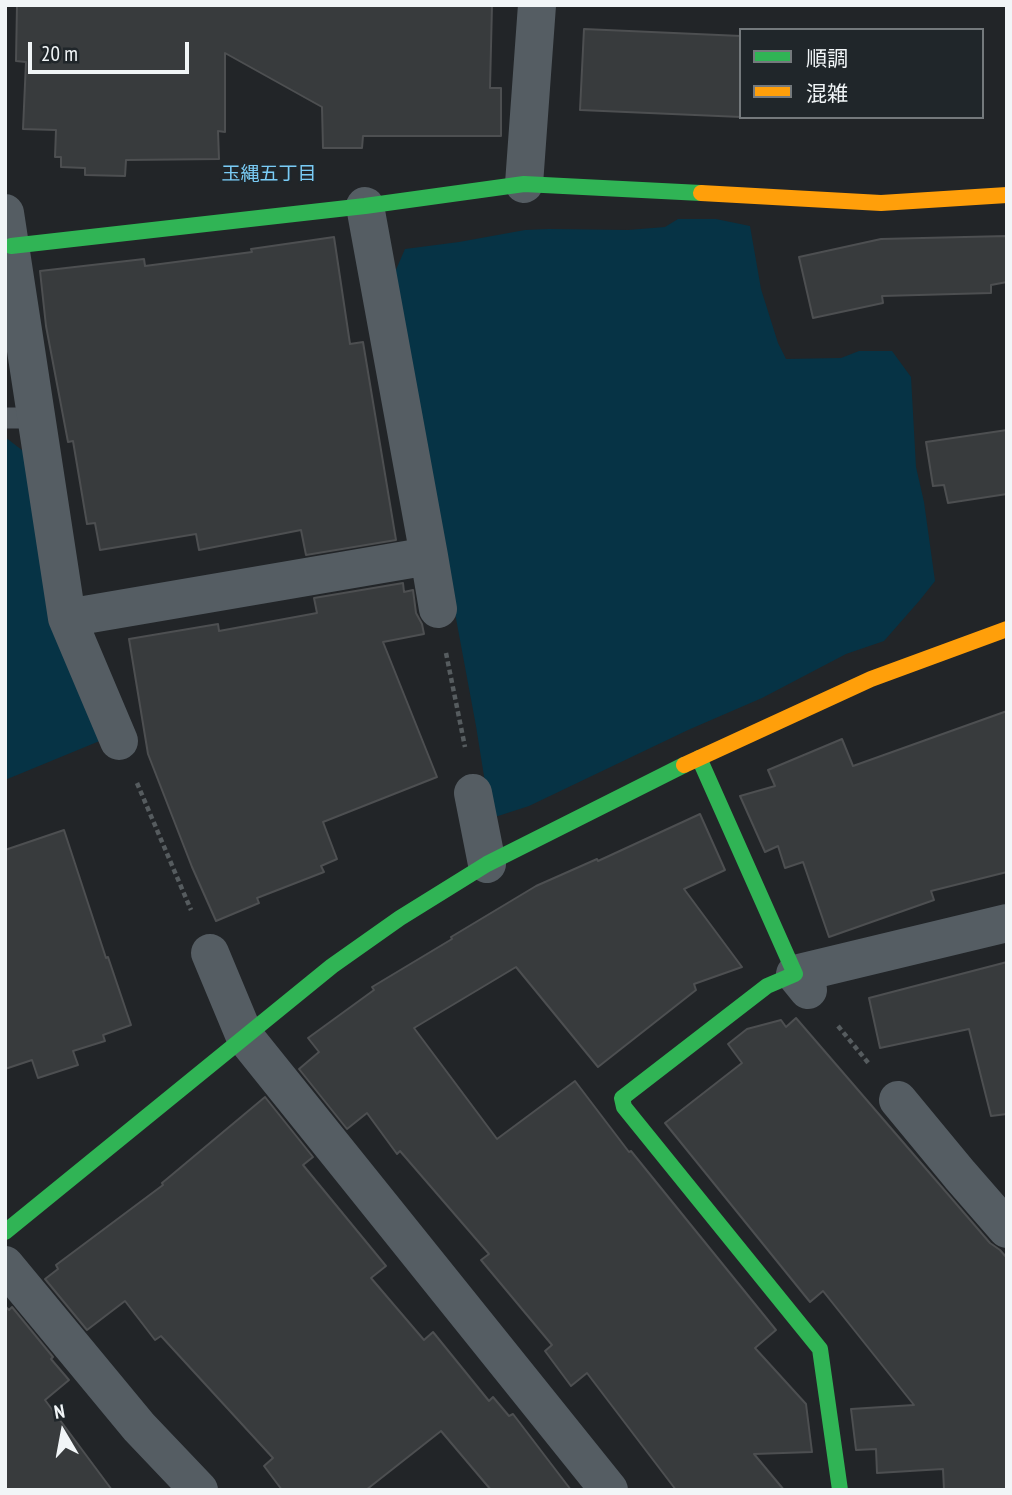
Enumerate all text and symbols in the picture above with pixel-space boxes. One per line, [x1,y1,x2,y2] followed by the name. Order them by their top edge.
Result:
[32,28,192,72] scale bar
[739,28,984,119] legend
[41,40,78,67] text: 20 m
[806,45,848,72] text: 順調
[806,80,848,107] text: 混雑
[222,164,316,186] district label: 玉縄五丁目
[28,1397,98,1467] north arrow
[52,1399,66,1424] text: N

